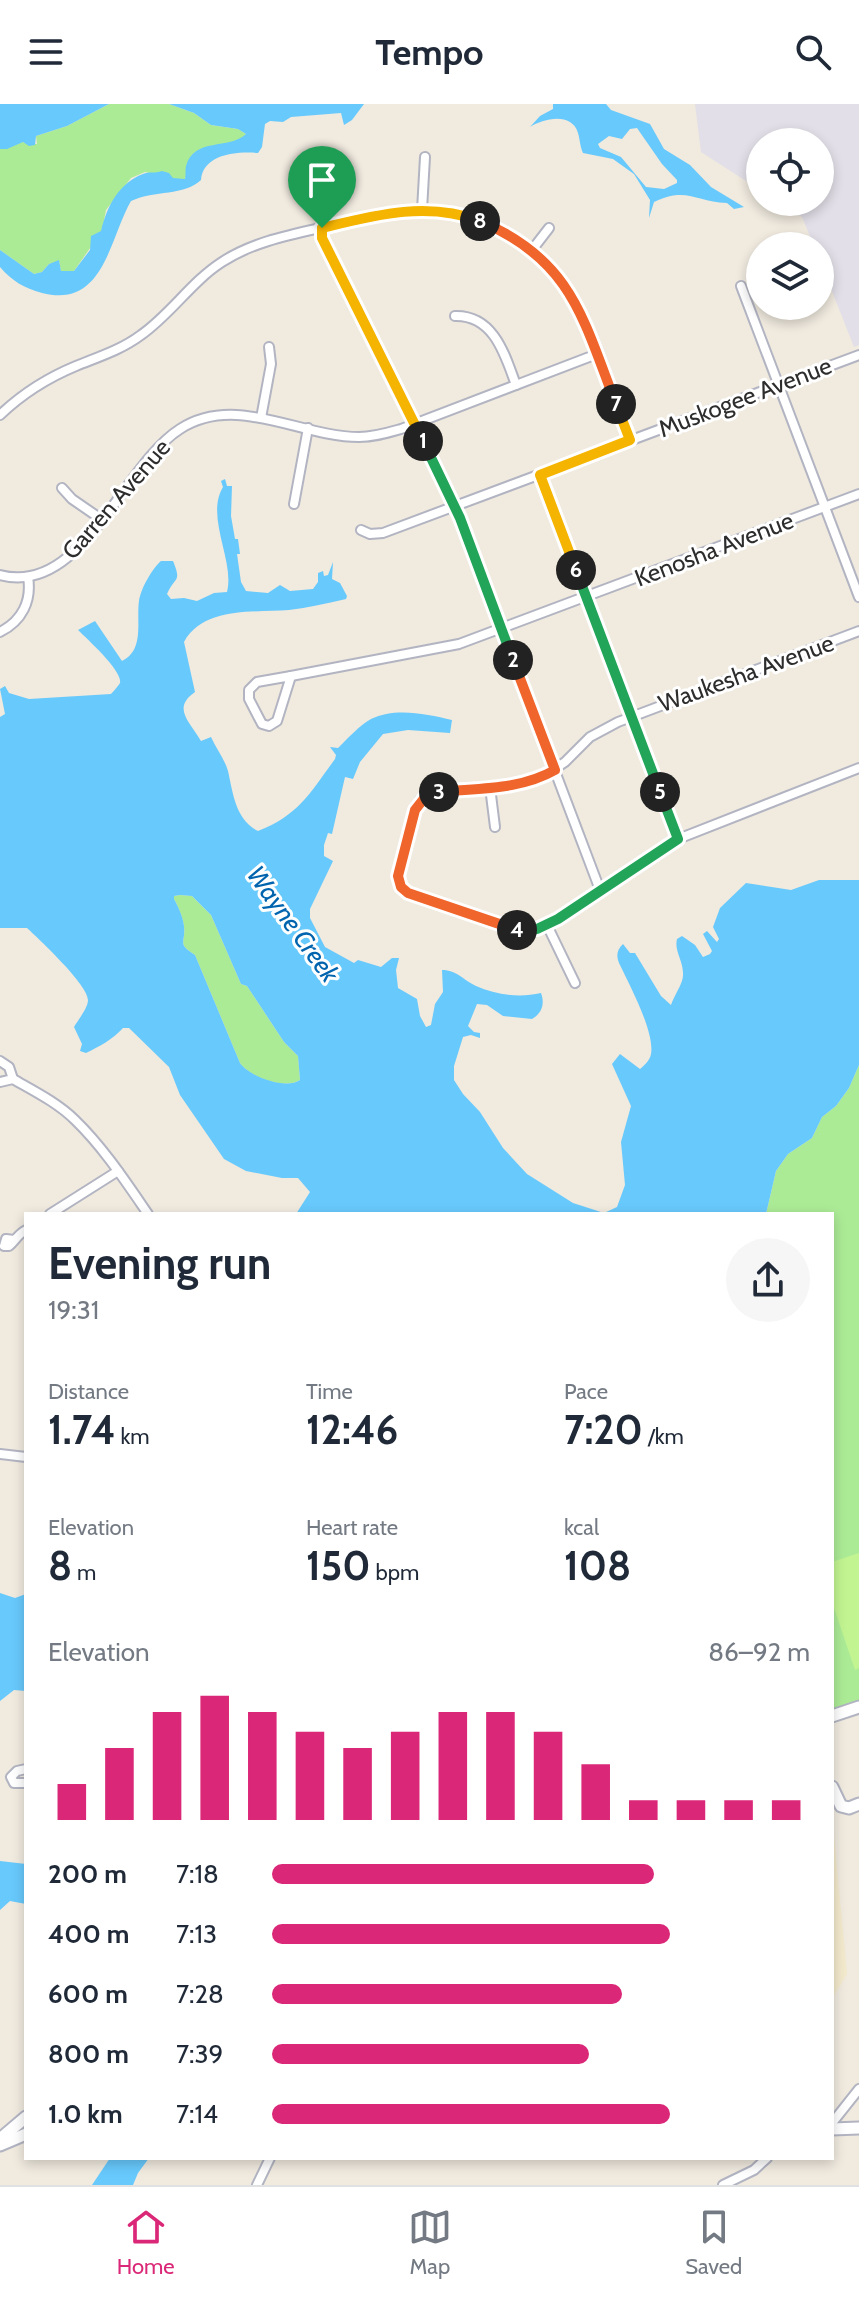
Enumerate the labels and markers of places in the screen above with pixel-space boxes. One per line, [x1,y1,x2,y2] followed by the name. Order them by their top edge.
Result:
[288,146,356,228] pin
[460,201,500,241] pin: 8
[596,384,636,424] pin: 7
[403,421,443,461] pin: 1
[556,550,596,590] pin: 6
[493,640,533,680] pin: 2
[419,772,459,812] pin: 3
[640,772,680,812] pin: 5
[497,910,537,950] pin: 4

